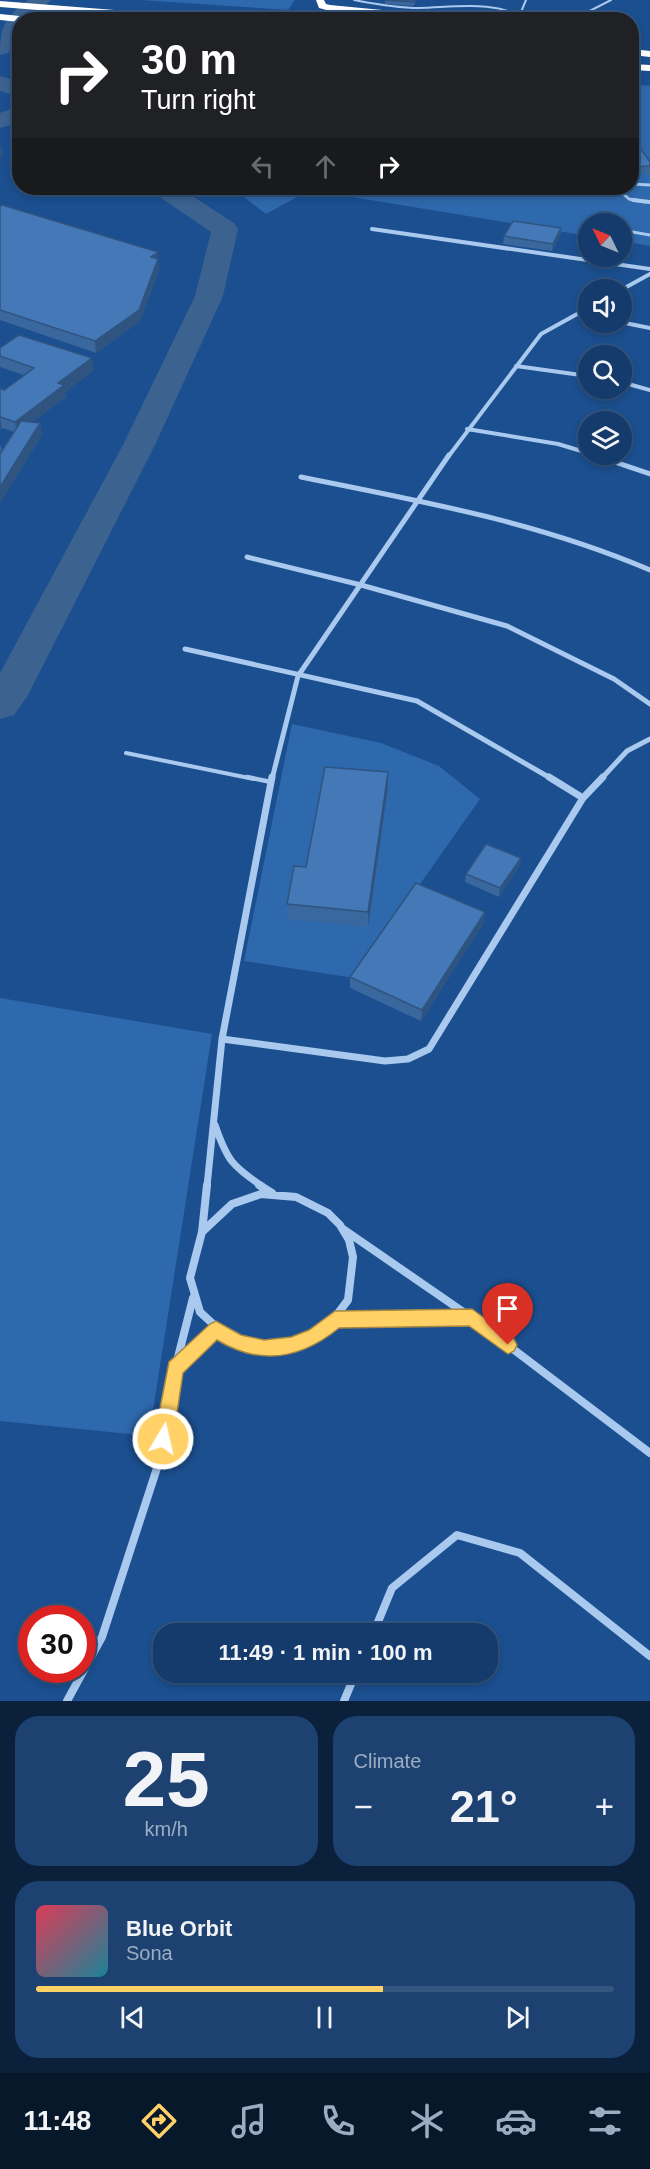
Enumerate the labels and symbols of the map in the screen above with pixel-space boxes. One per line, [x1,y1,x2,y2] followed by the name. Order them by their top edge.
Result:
[578,213,632,267] north arrow
[482,1283,533,1345] pin
[131,1407,195,1471] position arrow
[18,1605,96,1683] speed limit sign: 30

